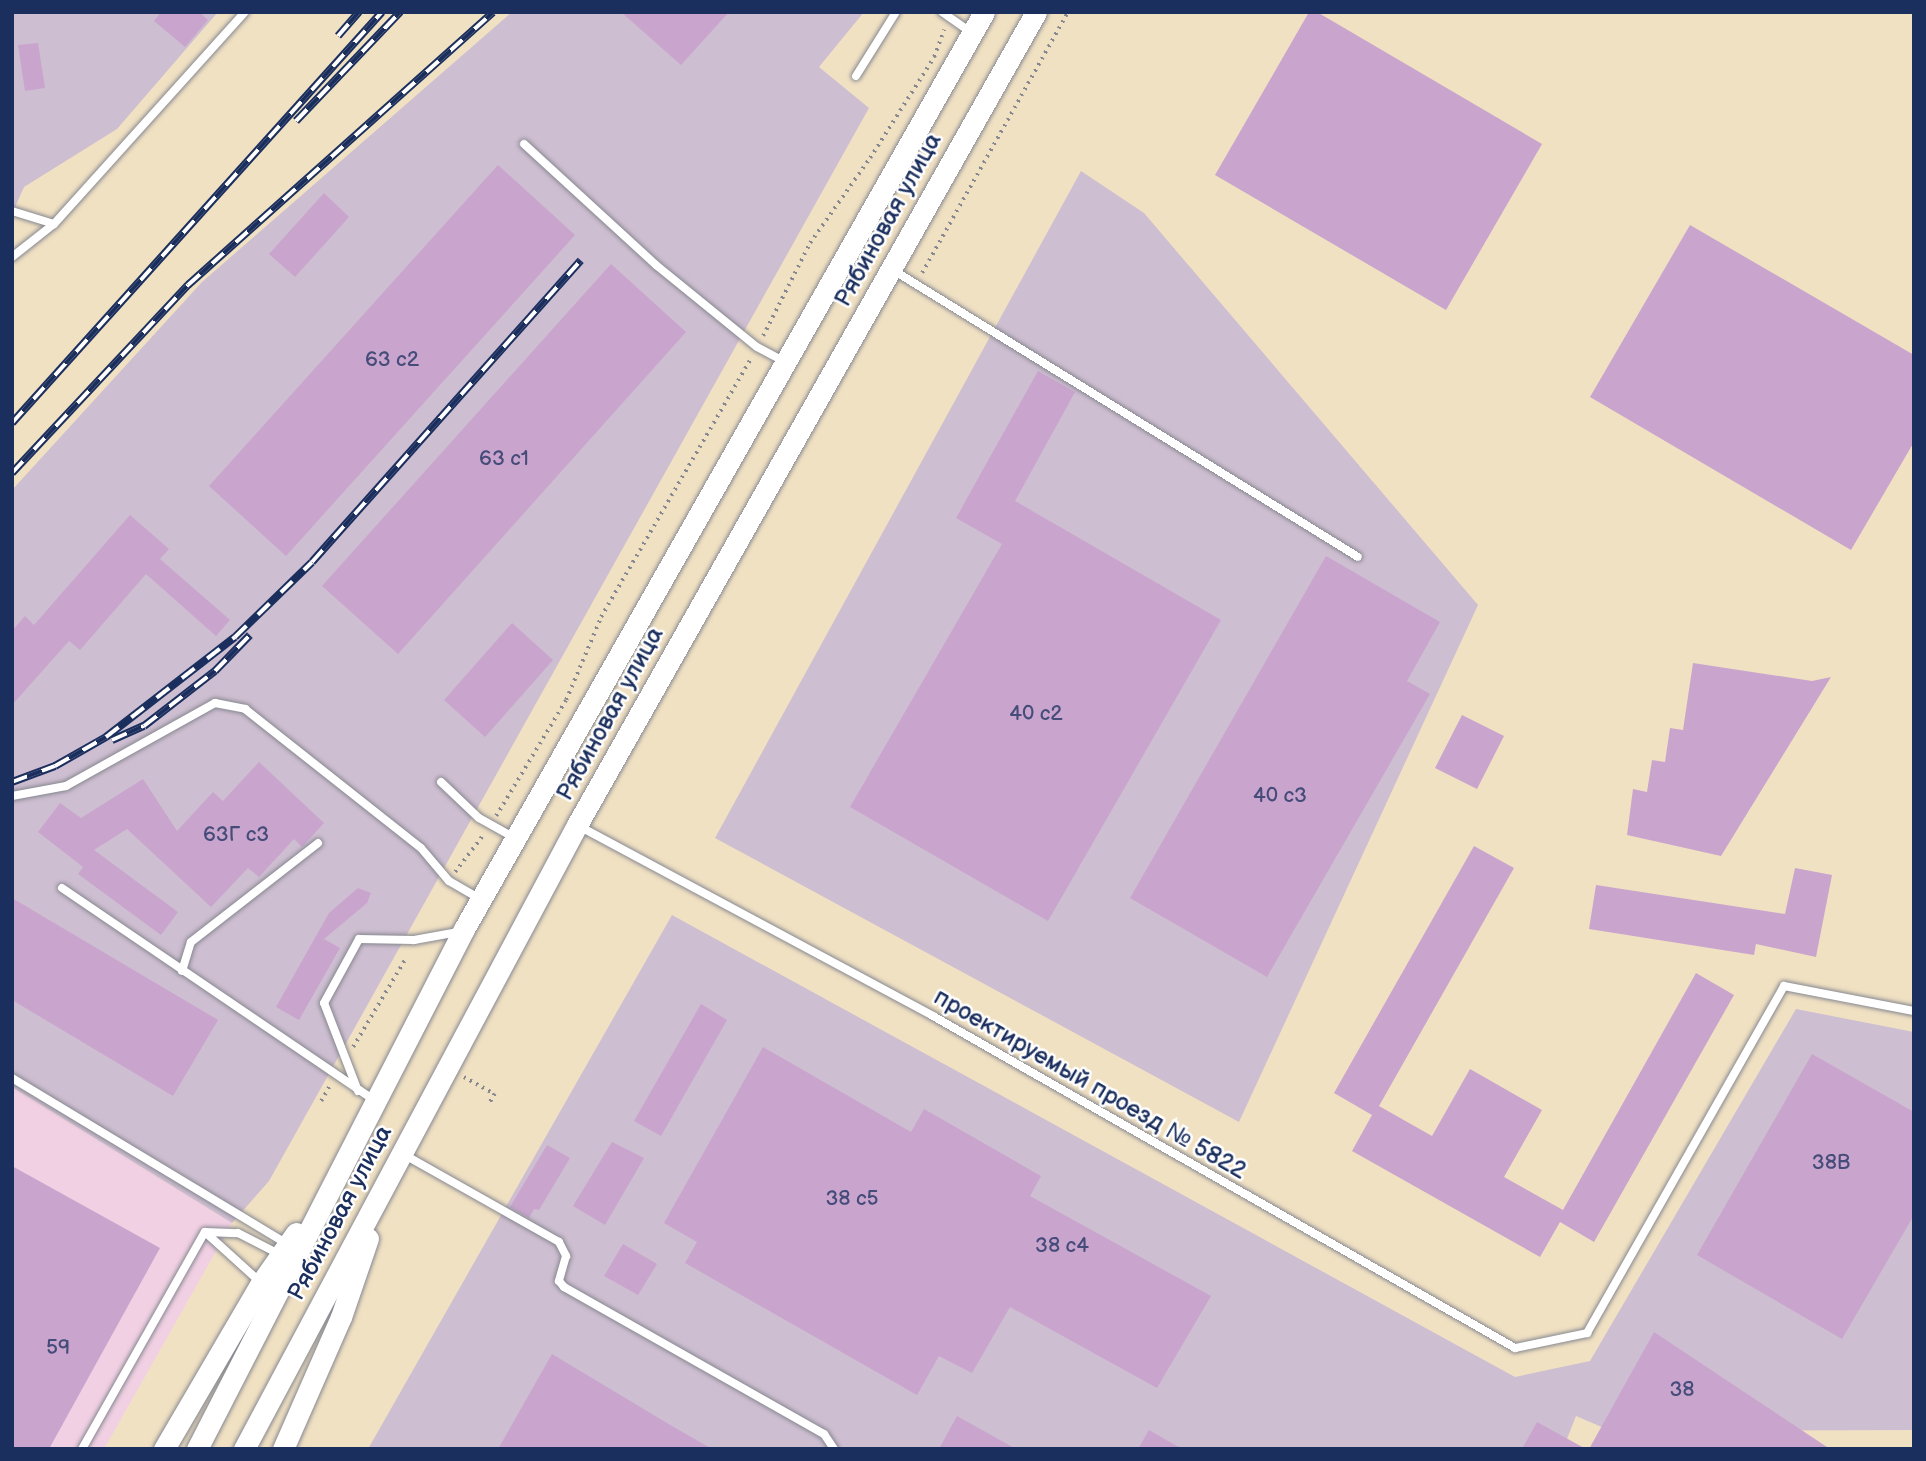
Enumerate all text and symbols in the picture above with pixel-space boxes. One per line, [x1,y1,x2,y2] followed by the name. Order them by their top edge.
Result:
[828,128,948,312] street label: Рябиновая улица
[365,347,419,373] house number: 63 с2
[479,446,529,472] house number: 63 с1
[550,622,670,806] street label: Рябиновая улица
[1009,701,1063,727] house number: 40 с2
[1253,783,1307,809] house number: 40 с3
[203,822,269,848] house number: 63Г с3
[929,983,1251,1185] street label: проектируемый проезд № 5822
[282,1121,398,1305] street label: Рябиновая улица
[1812,1150,1850,1176] house number: 38В
[825,1186,879,1212] house number: 38 с5
[1035,1233,1089,1259] house number: 38 с4
[46,1335,70,1361] house number: 59
[1669,1377,1695,1403] house number: 38

